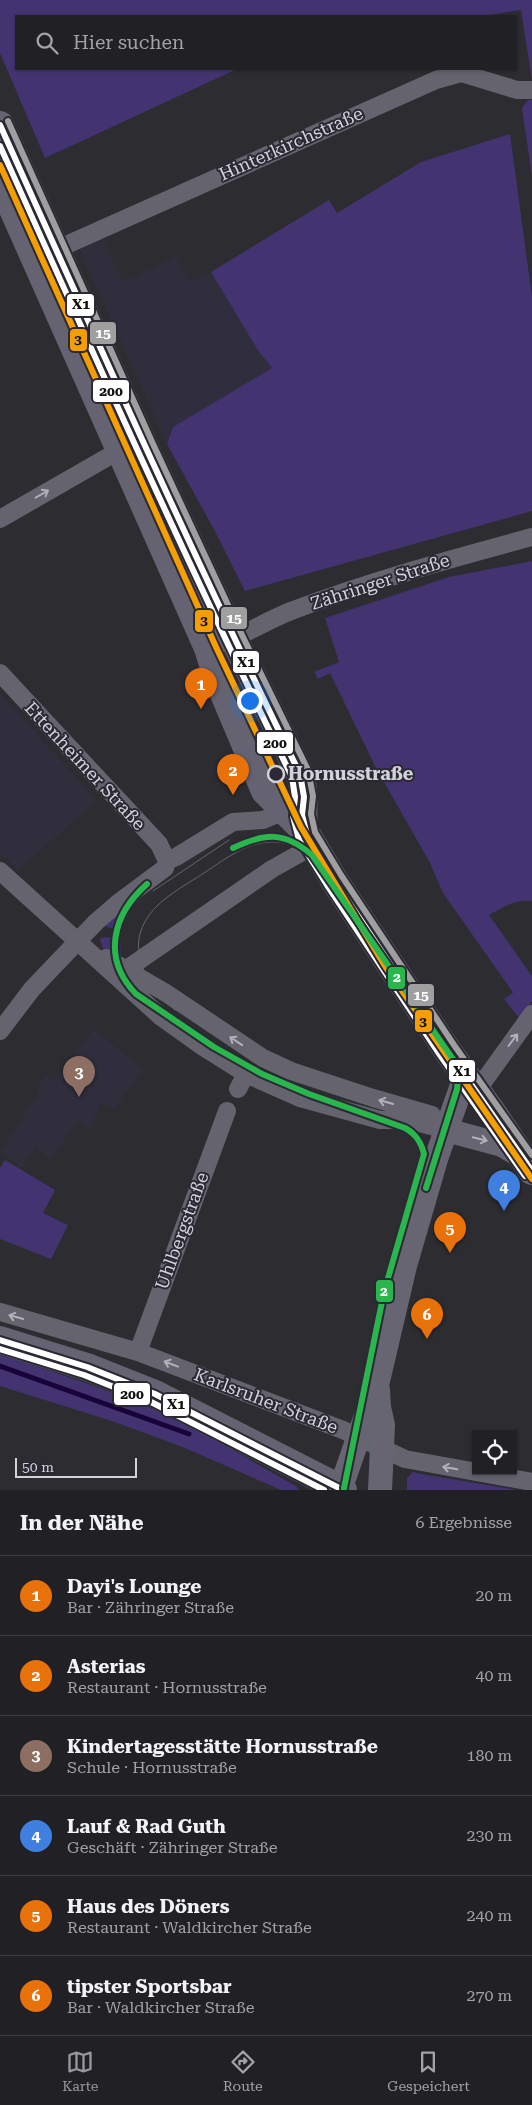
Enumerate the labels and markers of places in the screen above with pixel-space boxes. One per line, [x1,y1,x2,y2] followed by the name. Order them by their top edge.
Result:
[185,668,217,709] pin: 1
[217,754,249,795] pin: 2
[288,763,414,784] place label: Hornusstraße
[267,765,285,783] marker: Hornusstraße
[63,1056,95,1097] pin: 3
[488,1170,520,1211] pin: 4
[434,1212,466,1253] pin: 5
[411,1298,443,1339] pin: 6

